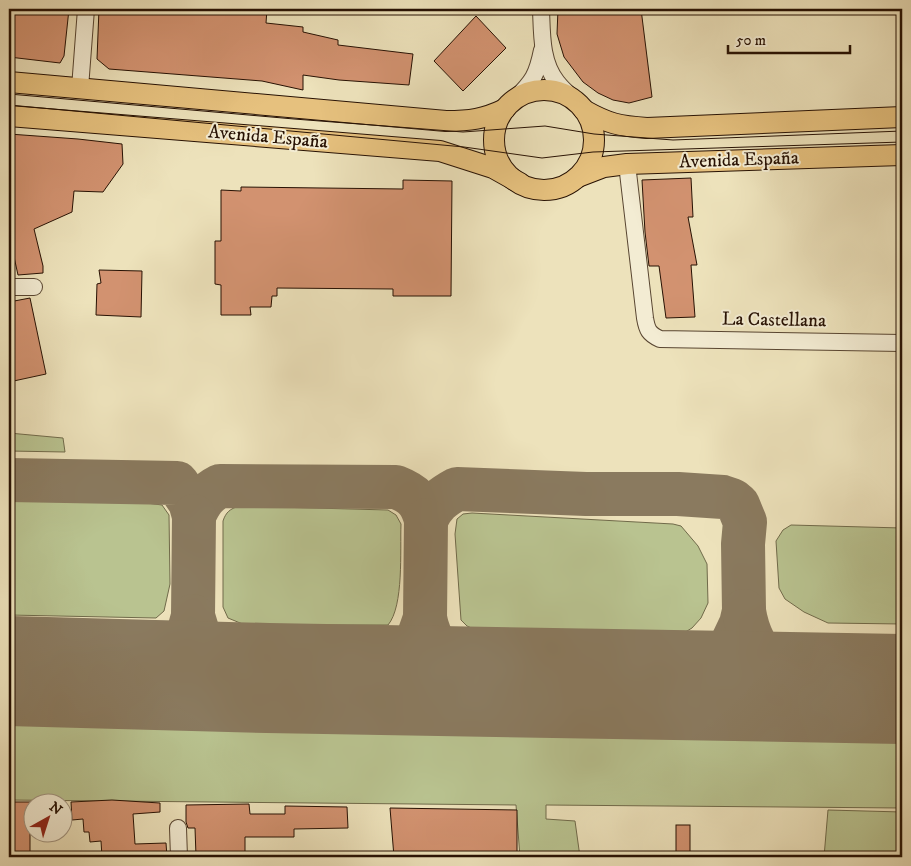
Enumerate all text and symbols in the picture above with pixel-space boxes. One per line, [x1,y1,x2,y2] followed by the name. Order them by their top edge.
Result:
[728,22,851,54] scale bar
[736,31,766,50] text: 50 m
[207,120,329,154] street label: Avenida España
[679,146,799,174] street label: Avenida España
[722,308,826,332] street label: La Castellana
[22,794,72,844] north arrow
[45,798,66,820] text: N

